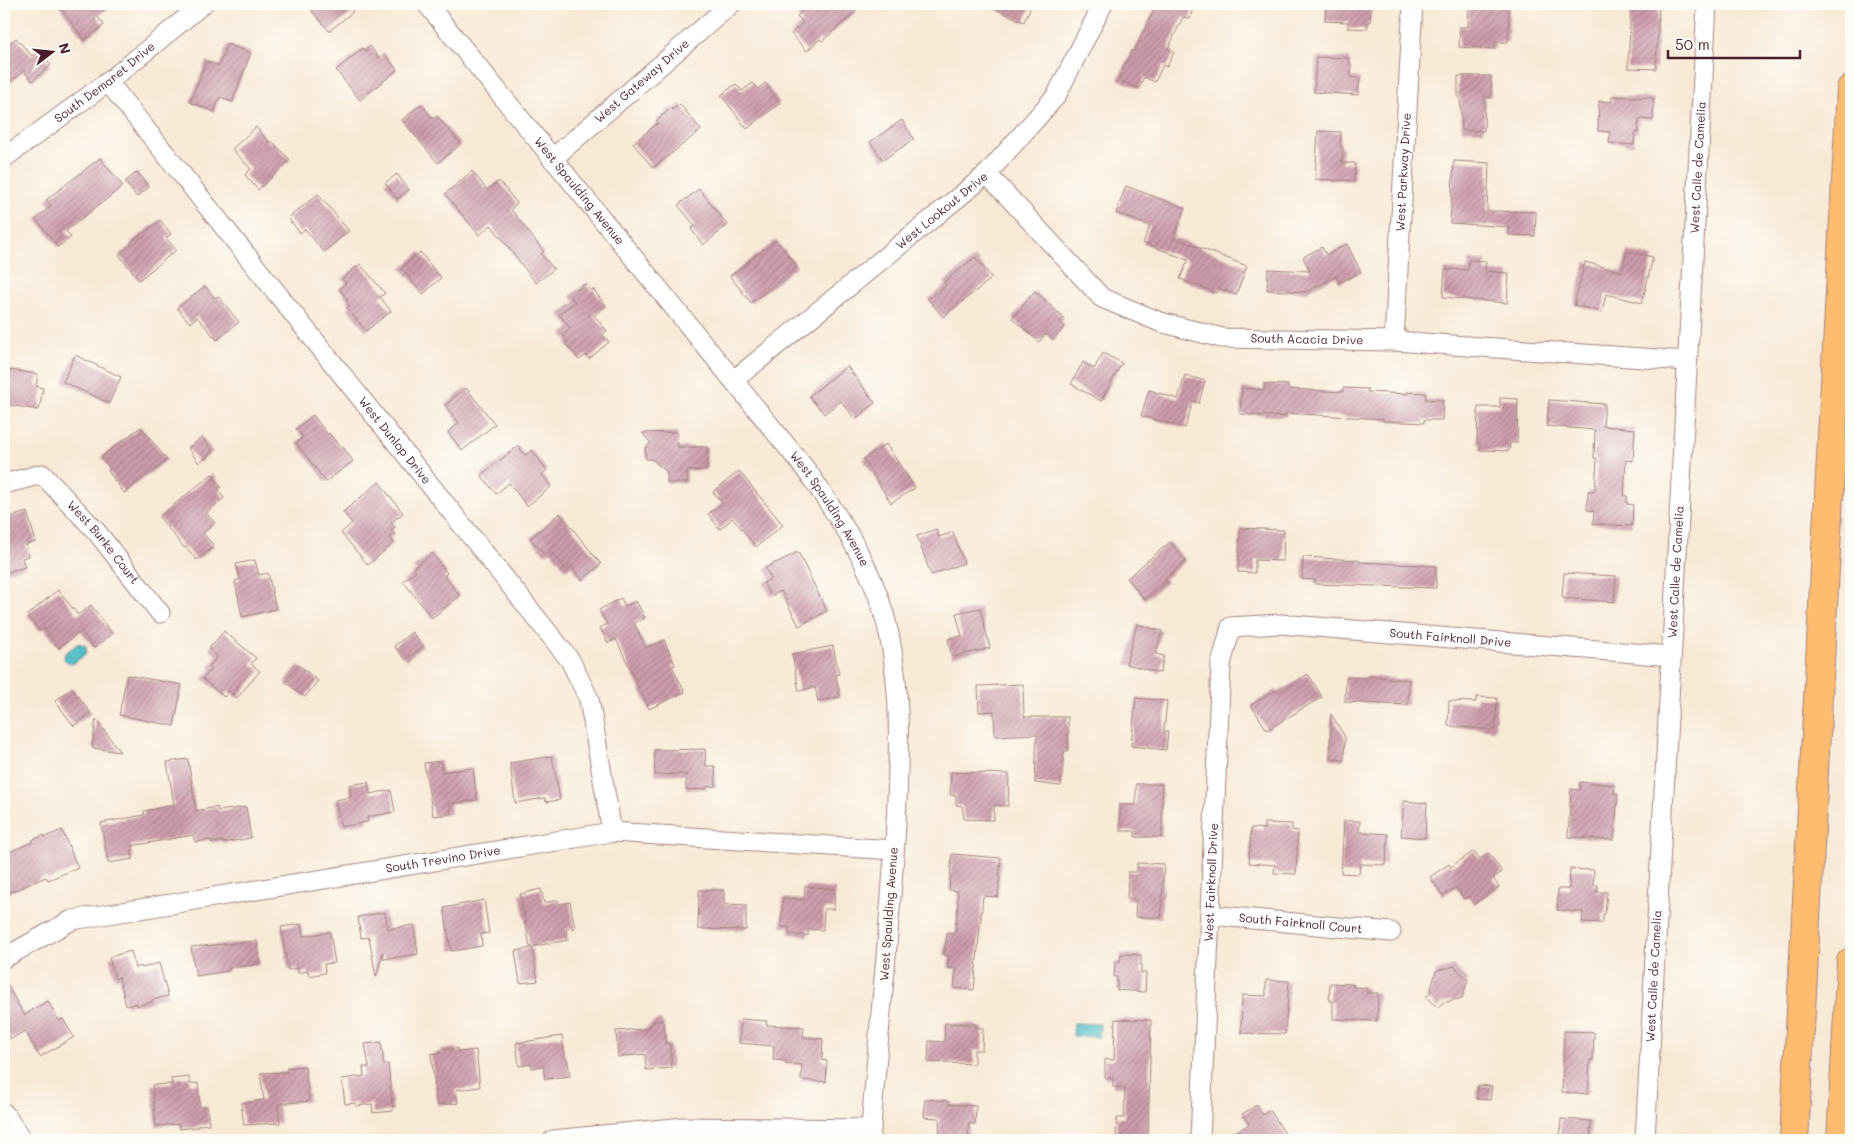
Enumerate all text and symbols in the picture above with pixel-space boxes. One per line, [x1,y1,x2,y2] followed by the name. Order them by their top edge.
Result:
[28,28,78,78] north arrow
[1668,28,1800,60] scale bar
[1675,34,1710,54] text: 50 m
[590,35,692,126] street label: West Gateway Drive
[51,38,158,126] street label: South Demaret Drive
[54,41,76,56] text: N
[1685,101,1709,234] street label: West Calle de Camelia
[1391,112,1414,232] street label: West Parkway Drive
[531,133,629,248] street label: West Spaulding Avenue
[892,168,991,252] street label: West Lookout Drive
[1250,329,1364,347] street label: South Acacia Drive
[356,393,435,487] street label: West Dunlop Drive
[787,447,873,569] street label: West Spaulding Avenue
[64,497,143,587] street label: West Burke Court
[1663,505,1687,638] street label: West Calle de Camelia
[1389,624,1512,650] street label: South Fairknoll Drive
[1200,823,1221,942] street label: West Fairknoll Drive
[385,841,502,876] street label: South Trevino Drive
[875,846,901,982] street label: West Spaulding Avenue
[1238,909,1363,936] street label: South Fairknoll Court
[1641,910,1665,1043] street label: West Calle de Camelia

